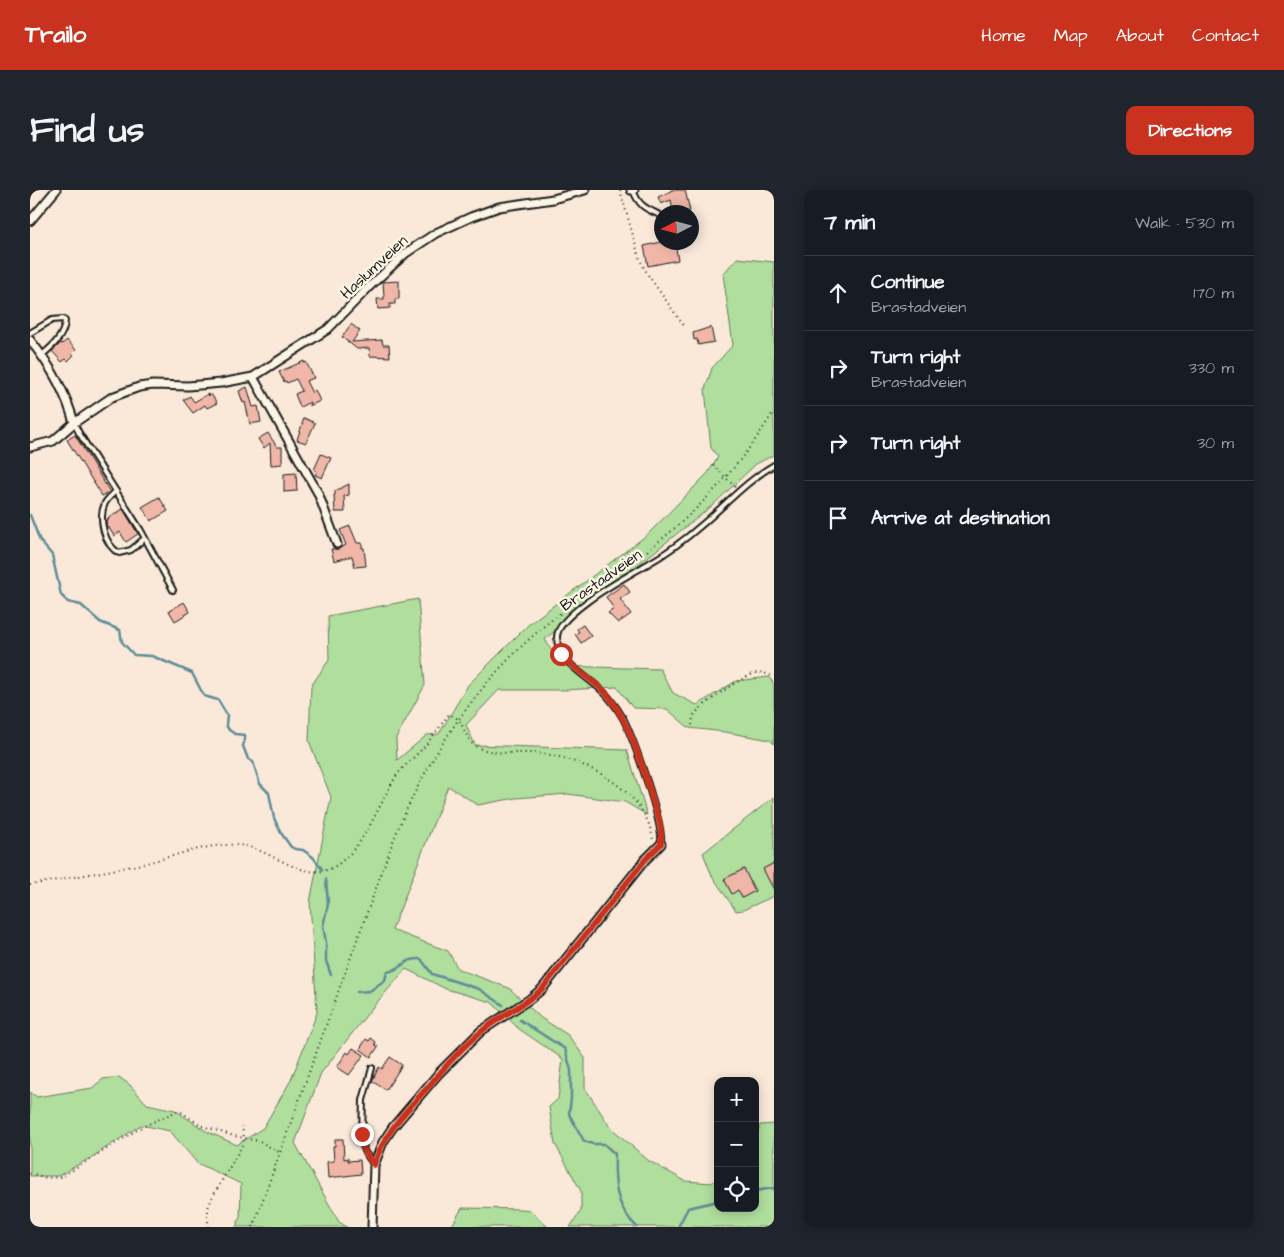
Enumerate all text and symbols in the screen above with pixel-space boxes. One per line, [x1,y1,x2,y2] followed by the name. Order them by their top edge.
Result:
[25,18,86,52] text: Trailo
[981,23,1026,48] text: Home
[1054,23,1088,48] text: Map
[1116,23,1164,48] text: About
[1192,23,1259,48] text: Contact
[30,106,144,155] text: Find us
[1126,106,1254,155] button: Directions
[654,205,699,250] north arrow
[824,208,875,237] text: 7 min
[1135,212,1234,234] text: Walk · 530 m
[335,230,413,304] street label: Haslumveien
[871,269,945,296] text: Continue
[824,279,852,307] icon: ahead
[1193,282,1234,304] text: 170 m
[871,296,966,318] text: Brastadveien
[871,344,960,371] text: Turn right
[824,354,852,382] icon: right
[1189,357,1234,379] text: 330 m
[871,371,966,393] text: Brastadveien
[824,429,852,457] icon: right
[871,430,960,457] text: Turn right
[1197,432,1234,454] text: 30 m
[824,504,852,532] icon: arrive
[871,505,1050,532] text: Arrive at destination
[556,544,646,616] street label: Brastadveien
[550,643,573,666] route start
[714,1077,759,1212] map controls
[714,1077,759,1122] button: +
[714,1122,759,1167] button: −
[351,1123,374,1146] route end
[714,1167,759,1212] button: locate

